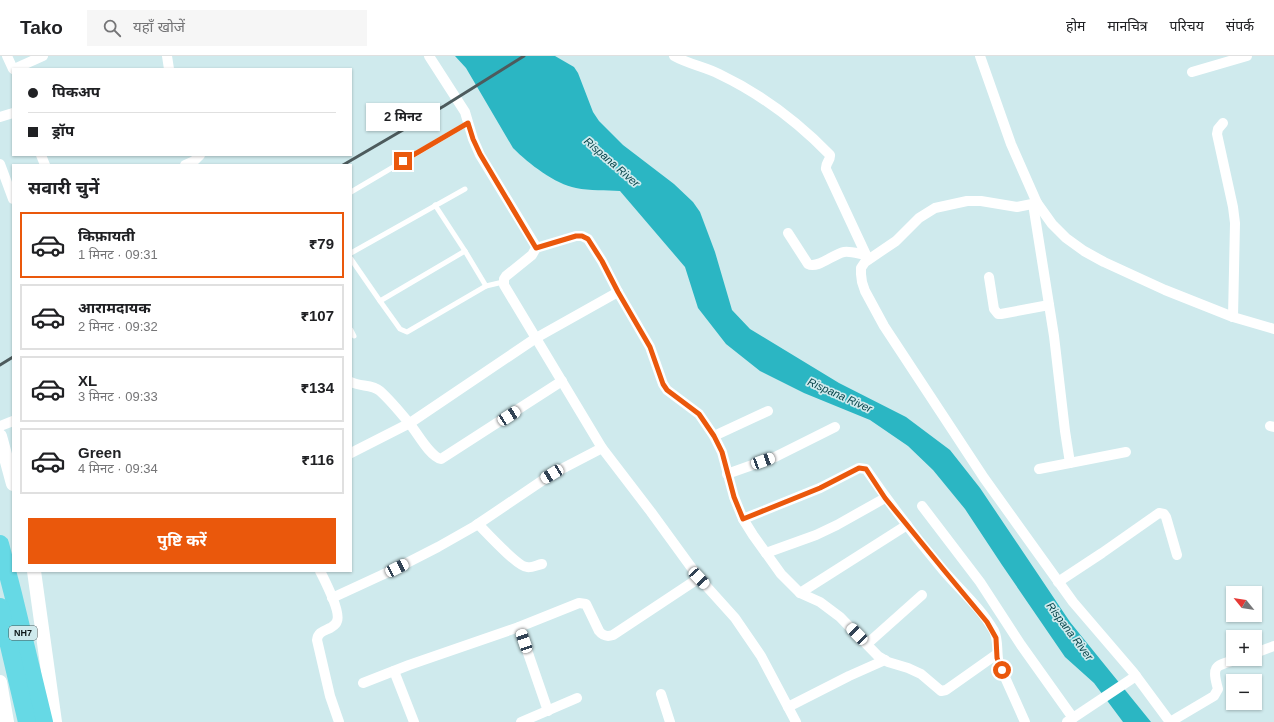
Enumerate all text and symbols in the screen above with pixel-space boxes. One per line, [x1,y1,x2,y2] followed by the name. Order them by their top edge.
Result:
[87,10,367,46] search box
[20,17,63,38] text: Tako
[101,17,123,39] icon: search
[133,18,185,35] text: यहाँ खोजें
[1066,18,1085,34] text: होम
[1107,18,1148,34] text: मानचित्र
[1170,18,1204,34] text: परिचय
[1226,18,1254,34] text: संपर्क
[52,83,100,100] text: पिकअप
[366,103,440,131] callout: 2 मिनट
[384,109,422,124] text: 2 मिनट
[52,122,74,139] text: ड्रॉप
[582,135,643,190] water label: Rispana River
[394,152,412,170] route end
[28,178,99,198] text: सवारी चुनें
[30,227,66,263] icon: car
[78,227,135,244] text: किफ़ायती
[309,235,334,252] text: ₹79
[78,247,158,262] text: 1 मिनट · 09:31
[30,299,66,335] icon: car
[78,299,151,316] text: आरामदायक
[300,307,334,324] text: ₹107
[78,319,158,334] text: 2 मिनट · 09:32
[30,371,66,407] icon: car
[78,372,97,389] text: XL
[806,375,875,415] water label: Rispana River
[300,379,334,396] text: ₹134
[78,389,158,404] text: 3 मिनट · 09:33
[496,404,522,428] car
[30,443,66,479] icon: car
[78,444,121,461] text: Green
[301,451,334,468] text: ₹116
[750,451,776,471] car
[78,461,158,476] text: 4 मिनट · 09:34
[539,463,565,485] car
[28,518,336,564] button: पुष्टि करें
[384,557,410,579] car
[686,565,712,591] car
[1226,586,1262,622] north arrow
[1226,586,1262,710] map controls
[1044,600,1096,663] water label: Rispana River
[844,621,870,647] car
[9,626,37,640] road number: NH7
[514,628,534,654] car
[1226,630,1262,666] button: +
[993,661,1011,679] route start
[1226,674,1262,710] button: −

